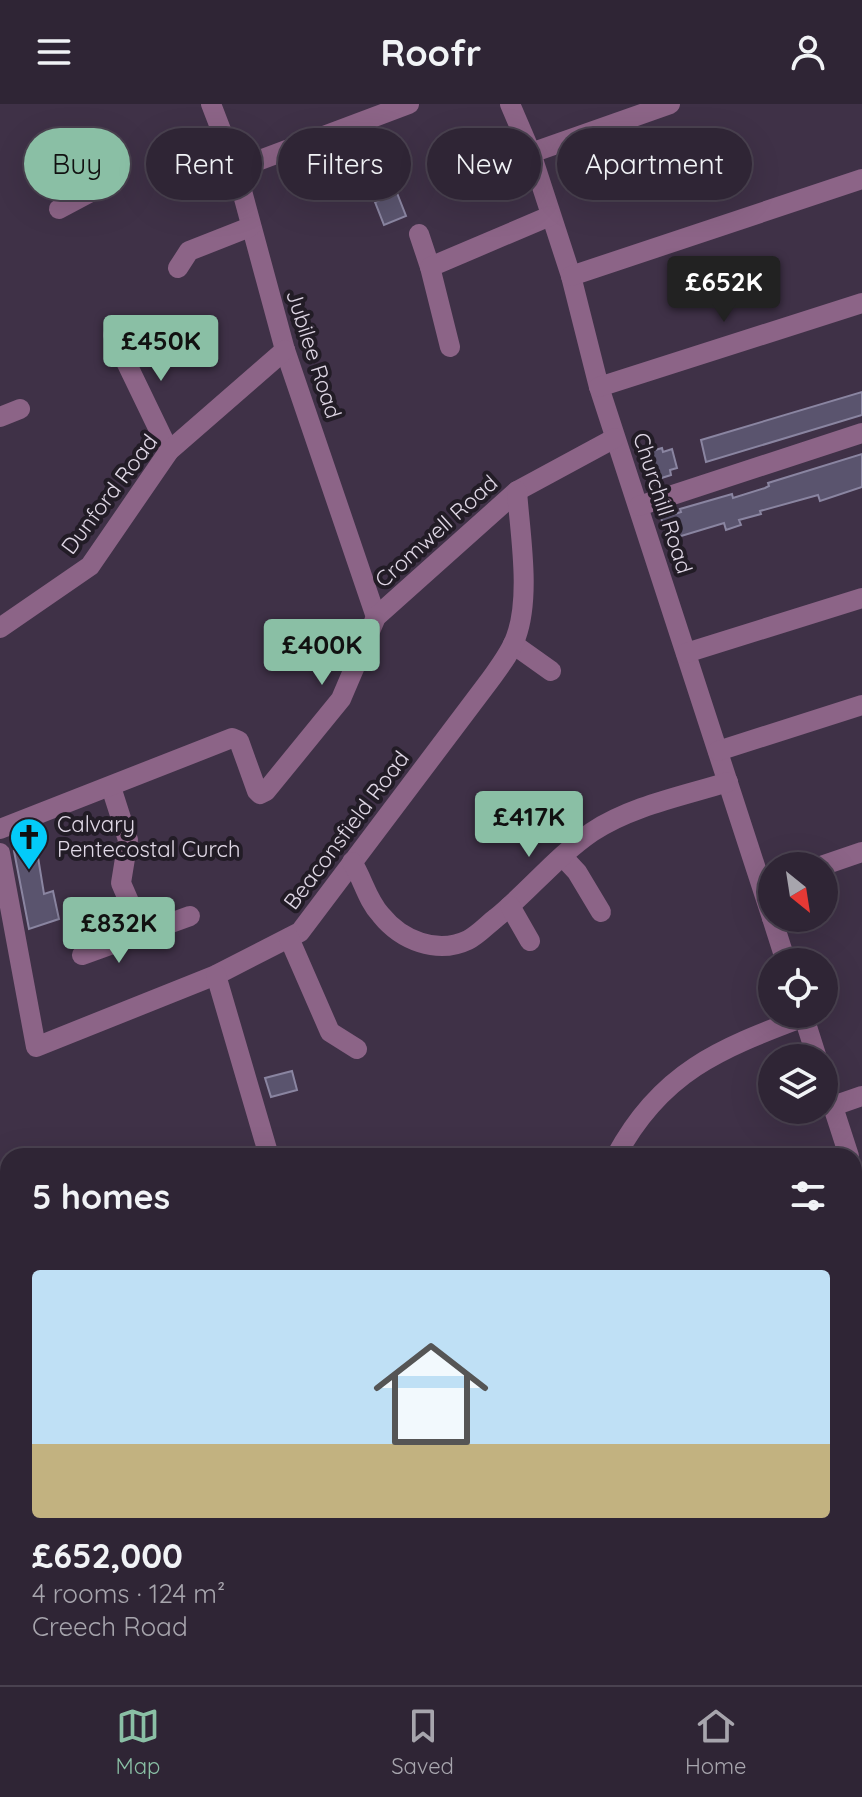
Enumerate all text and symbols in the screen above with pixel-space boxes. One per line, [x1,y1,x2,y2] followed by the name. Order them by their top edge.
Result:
[32,30,76,74] icon: menu
[381,30,481,75] text: Roofr
[786,30,830,74] icon: person
[24,128,130,200] chip: Buy
[146,128,262,200] chip: Rent
[278,128,411,200] chip: Filters
[427,128,541,200] chip: New
[557,128,752,200] chip: Apartment
[668,256,780,324] pin: £652K
[685,265,763,298] text: £652K
[280,286,348,422] street label: Jubilee Road
[105,315,217,383] pin: £450K
[121,324,201,357] text: £450K
[55,428,163,560] street label: Dunford Road
[627,429,699,577] street label: Churchill Road
[369,469,503,593] street label: Cromwell Road
[266,619,378,687] pin: £400K
[282,628,362,661] text: £400K
[277,745,415,915] street label: Beaconsfield Road
[473,791,585,859] pin: £417K
[493,800,565,833] text: £417K
[57,810,240,863] place label: Calvary Pentecostal Curch
[8,816,50,871] church icon: Calvary Pentecostal Curch
[758,852,838,932] north arrow
[758,852,838,1124] map controls
[63,897,175,965] pin: £832K
[81,906,157,939] text: £832K
[758,948,838,1028] button: locate
[758,1044,838,1124] button: layers
[786,1174,830,1218] icon: filters
[32,1175,170,1218] text: 5 homes
[359,1322,503,1466] icon: home
[32,1534,183,1577] text: £652,000
[32,1577,225,1610] text: 4 rooms · 124 m²
[32,1610,188,1643] text: Creech Road
[115,1704,160,1780] tab: Map
[391,1704,454,1780] tab: Saved
[685,1704,747,1780] tab: Home

